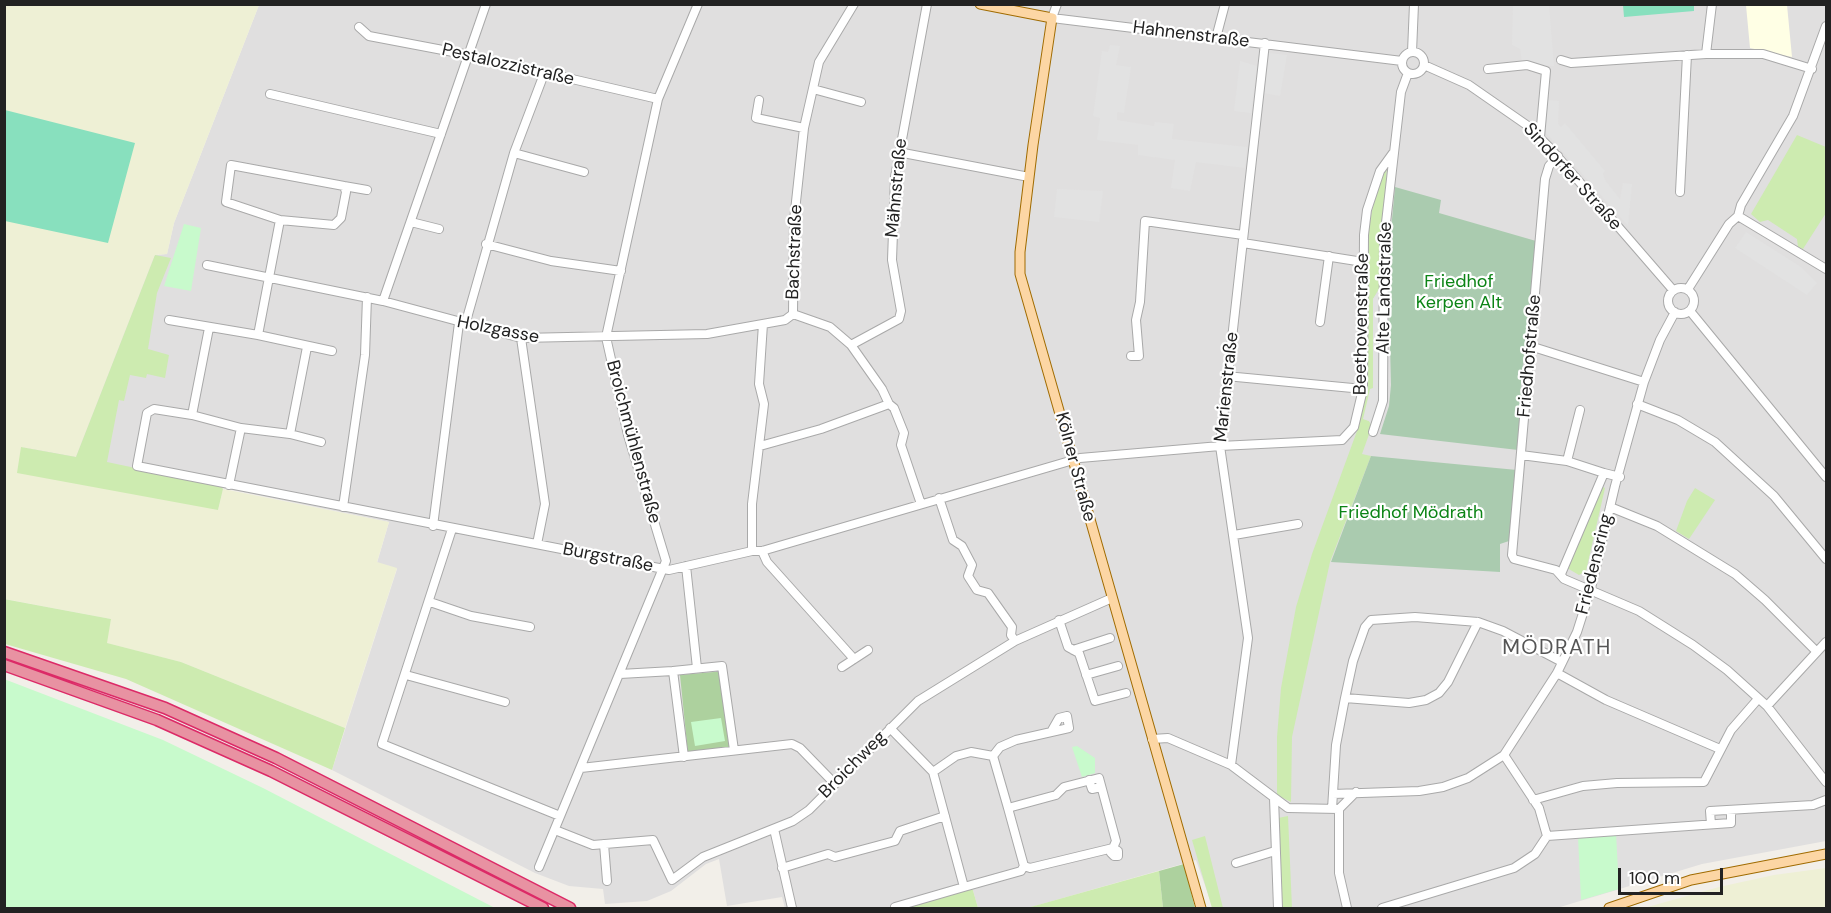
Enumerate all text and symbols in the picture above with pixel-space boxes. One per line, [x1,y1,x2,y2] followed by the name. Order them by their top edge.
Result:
[1131,17,1251,53] street label: Hahnenstraße
[440,39,576,91] street label: Pestalozzistraße
[1518,119,1626,235] street label: Sindorfer Straße
[882,137,912,239] street label: Mähnstraße
[783,204,807,300] street label: Bachstraße
[1373,221,1397,355] street label: Alte Landstraße
[1350,253,1374,395] street label: Beethovenstraße
[1416,271,1502,314] park label: Friedhof Kerpen Alt
[1514,294,1546,418] street label: Friedhofstraße
[455,311,541,349] street label: Holzgasse
[1210,331,1244,443] street label: Marienstraße
[601,358,665,526] street label: Broichmühlenstraße
[1050,410,1100,524] street label: Kölner Straße
[1339,502,1483,524] park label: Friedhof Mödrath
[1572,511,1618,617] street label: Friedensring
[561,539,655,577] street label: Burgstraße
[1502,635,1612,661] district label: MÖDRATH
[815,727,891,803] street label: Broichweg
[1621,856,1726,894] scale bar
[1629,866,1680,890] text: 100 m

